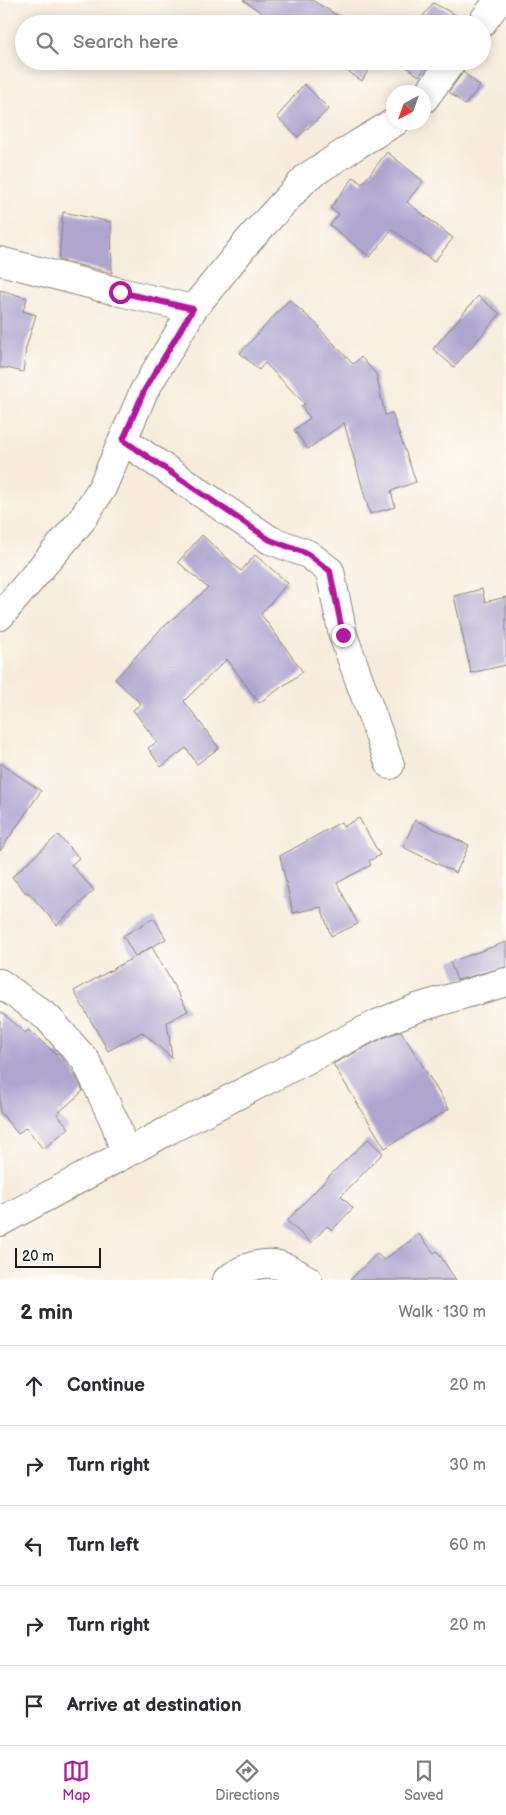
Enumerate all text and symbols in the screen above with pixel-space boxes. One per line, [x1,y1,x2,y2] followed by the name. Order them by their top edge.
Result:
[15,15,491,70] search box
[33,29,61,57] icon: search
[73,31,178,54] text: Search here
[386,85,431,130] north arrow
[109,281,132,304] route start
[332,624,355,647] route end
[15,1245,101,1268] scale bar
[22,1248,54,1265] text: 20 m
[20,1300,73,1325] text: 2 min
[398,1303,486,1322] text: Walk · 130 m
[20,1372,48,1400] icon: ahead
[67,1374,145,1397] text: Continue
[450,1376,486,1395] text: 20 m
[20,1452,48,1480] icon: right
[67,1454,150,1477] text: Turn right
[449,1456,486,1475] text: 30 m
[20,1532,48,1560] icon: left
[67,1534,139,1557] text: Turn left
[449,1536,486,1555] text: 60 m
[20,1612,48,1640] icon: right
[67,1614,150,1637] text: Turn right
[450,1616,486,1635] text: 20 m
[20,1692,48,1720] icon: arrive
[67,1694,242,1717] text: Arrive at destination
[62,1757,91,1804] tab: Map
[215,1757,280,1804] tab: Directions
[404,1757,444,1804] tab: Saved

